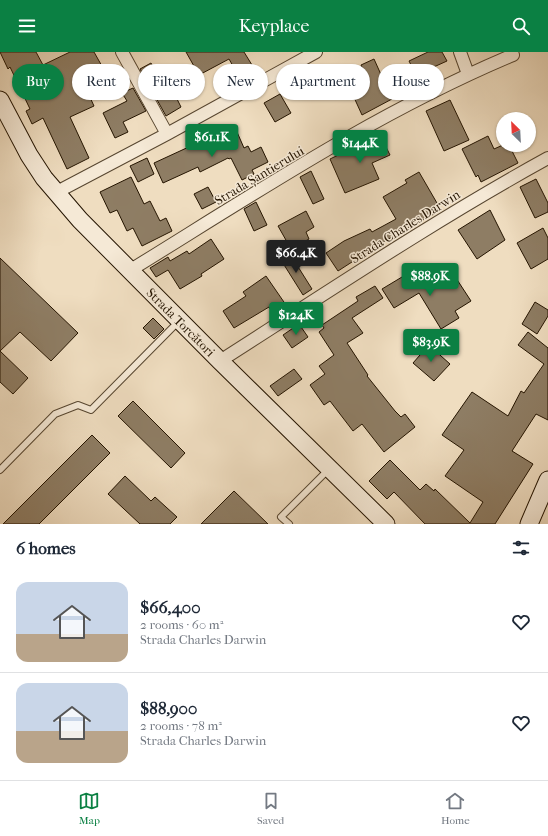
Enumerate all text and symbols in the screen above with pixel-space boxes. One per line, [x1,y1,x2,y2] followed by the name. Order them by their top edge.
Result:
[16,15,38,37] icon: menu
[510,15,532,37] icon: search
[239,16,309,37] text: Keyplace
[12,64,64,100] chip: Buy
[72,64,130,100] chip: Rent
[138,64,205,100] chip: Filters
[213,64,268,100] chip: New
[276,64,370,100] chip: Apartment
[378,64,444,100] chip: House
[496,112,536,152] north arrow
[496,112,536,152] map controls
[179,124,245,158] pin: $61.1K
[194,129,230,144] text: $61.1K
[332,130,388,164] pin: $144K
[342,135,378,150] text: $144K
[212,143,307,208] street label: Strada Șantierului
[348,186,463,266] street label: Strada Charles Darwin
[263,240,329,274] pin: $66.4K
[275,245,317,260] text: $66.4K
[397,263,463,297] pin: $88.9K
[411,268,449,283] text: $88.9K
[143,285,218,360] street label: Strada Torcători
[268,302,324,336] pin: $124K
[278,307,314,322] text: $124K
[398,329,464,363] pin: $83.9K
[412,334,450,349] text: $83.9K
[510,537,532,559] icon: filters
[16,538,76,558] text: 6 homes
[140,597,201,617] text: $66,400
[48,598,96,646] icon: home
[510,611,532,633] icon: heart
[140,617,223,632] text: 2 rooms · 60 m²
[140,632,266,647] text: Strada Charles Darwin
[140,698,197,718] text: $88,900
[48,699,96,747] icon: home
[510,712,532,734] icon: heart
[140,718,222,733] text: 2 rooms · 78 m²
[140,733,266,748] text: Strada Charles Darwin
[78,790,100,827] tab: Map
[257,790,284,827] tab: Saved
[441,790,470,827] tab: Home

